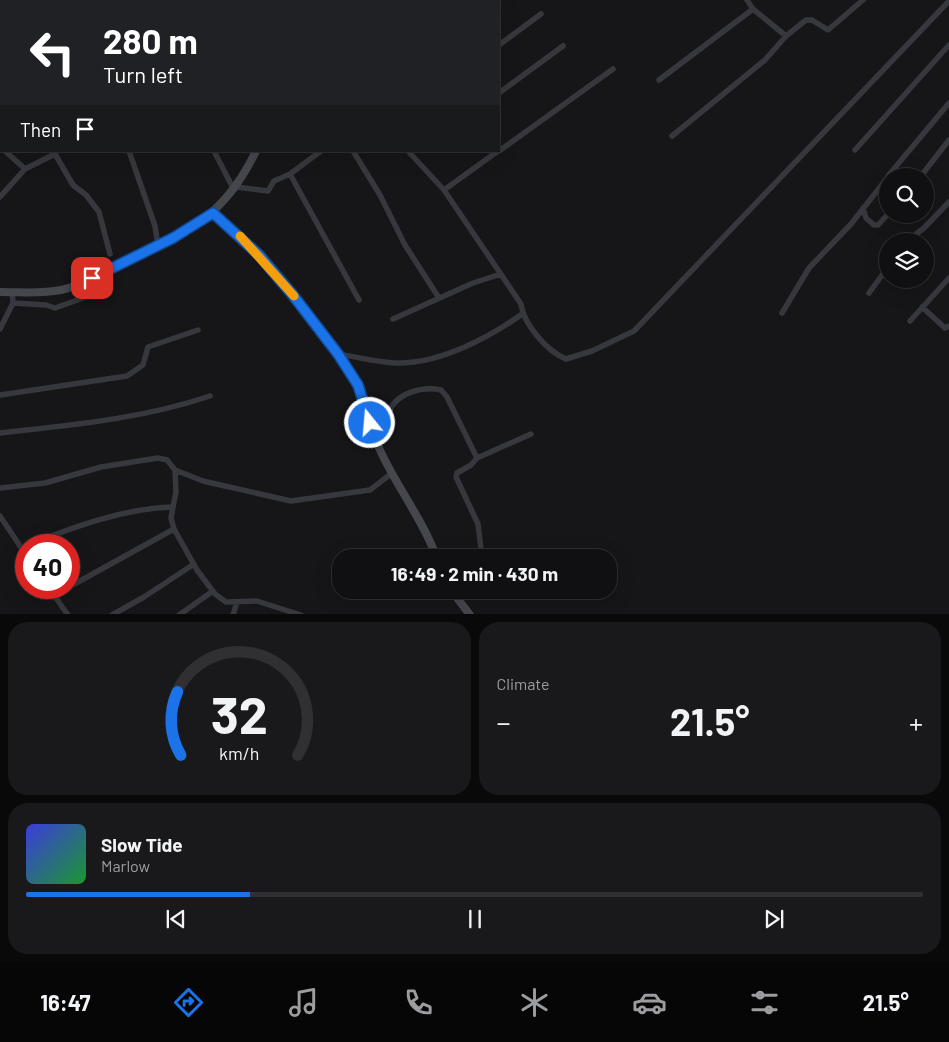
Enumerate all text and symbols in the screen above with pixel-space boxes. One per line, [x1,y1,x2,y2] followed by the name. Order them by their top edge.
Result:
[103,19,198,61] text: 280 m
[20,20,85,85] icon: left
[103,61,183,87] text: Turn left
[71,115,99,143] icon: arrive
[20,118,61,141] text: Then
[879,168,934,288] map controls
[879,168,934,223] button: search
[879,233,934,288] button: layers
[71,257,113,299] pin
[78,264,106,292] icon: arrive
[343,396,395,448] position arrow
[15,534,80,599] speed limit sign: 40
[391,562,558,585] text: 16:49 · 2 min · 430 m
[497,674,549,693] text: Climate
[211,682,268,744] text: 32
[670,698,750,744] text: 21.5°
[497,705,511,739] text: −
[909,705,923,739] text: +
[219,742,259,764] text: km/h
[101,833,183,856] text: Slow Tide
[101,856,150,875] text: Marlow
[162,905,190,933] icon: previous
[461,905,489,933] icon: pause
[760,905,788,933] icon: next
[171,985,206,1020] icon: directions
[286,985,321,1020] icon: music
[401,985,436,1020] icon: phone
[517,985,552,1020] icon: climate
[632,985,667,1020] icon: car
[747,985,782,1020] icon: filters
[40,989,90,1015] text: 16:47
[863,989,909,1015] text: 21.5°

